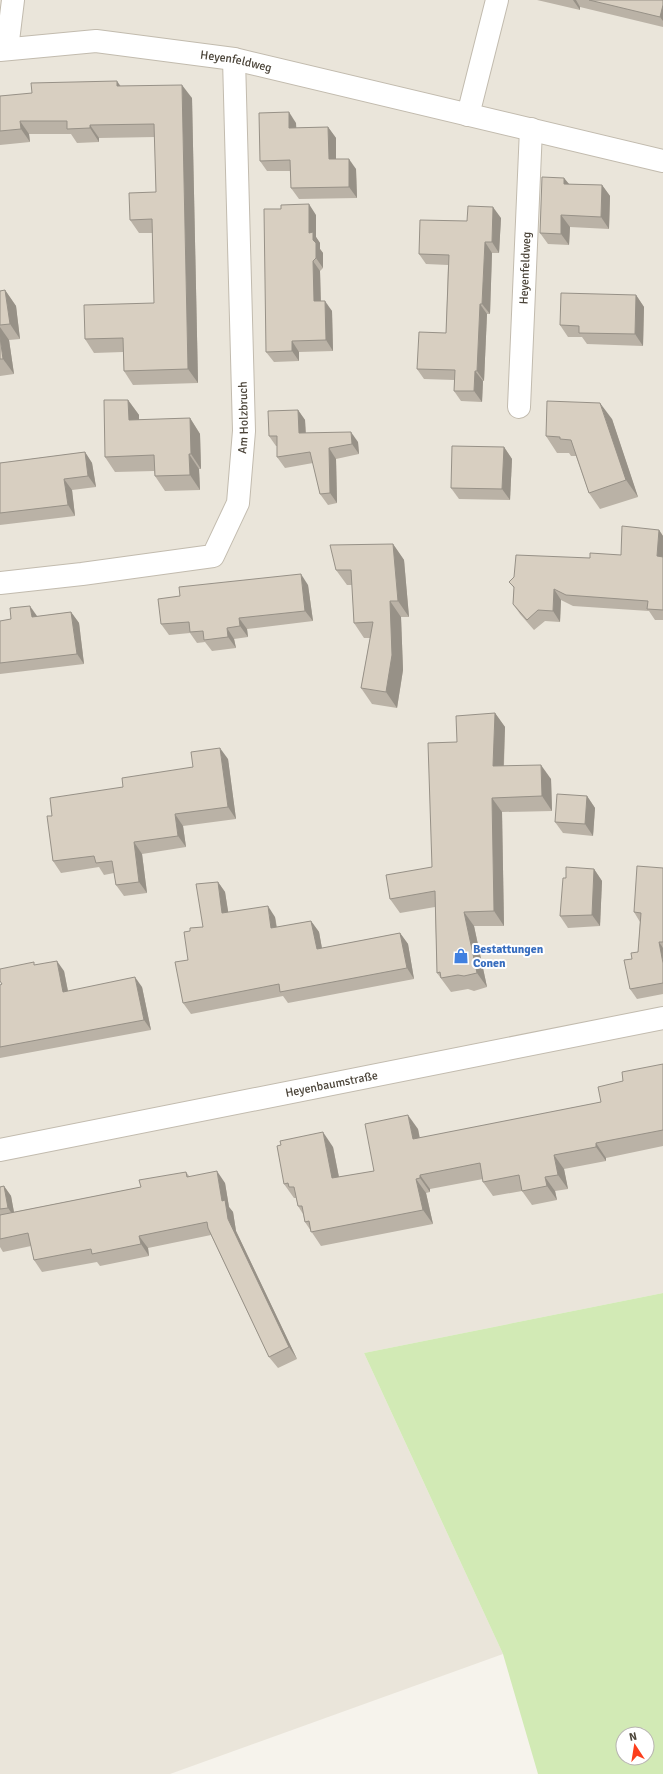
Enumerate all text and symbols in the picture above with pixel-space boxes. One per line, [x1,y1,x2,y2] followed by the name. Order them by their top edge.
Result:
[199,47,273,75] street label: Heyenfeldweg
[516,232,534,305] street label: Heyenfeldweg
[235,381,252,454] street label: Am Holzbruch
[473,942,544,971] place label: Bestattungen Conen
[452,947,470,965] shop icon: Bestattungen Conen
[284,1067,379,1101] street label: Heyenbaumstraße
[615,1726,655,1766] north arrow
[628,1730,638,1744] text: N

